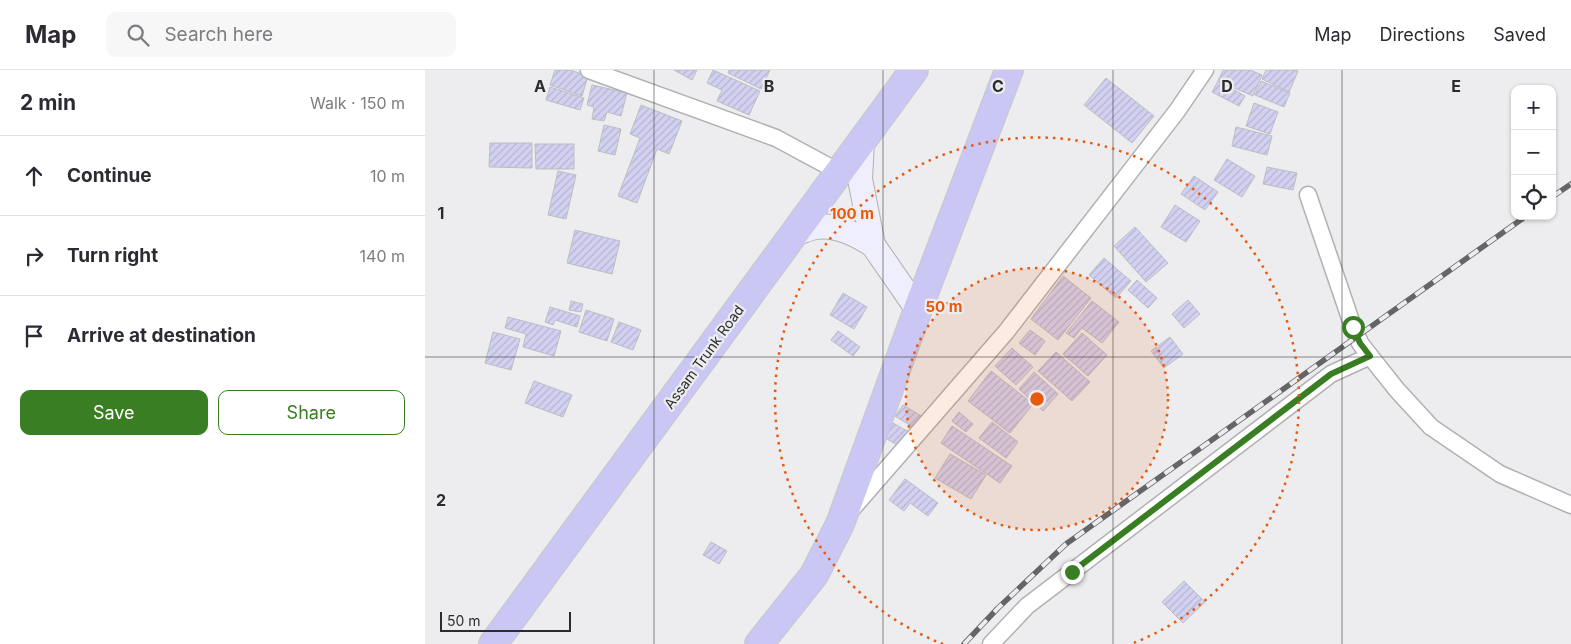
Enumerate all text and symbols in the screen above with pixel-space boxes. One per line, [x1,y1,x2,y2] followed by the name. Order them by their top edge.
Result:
[106,12,456,57] search box
[25,20,76,49] text: Map
[124,21,152,49] icon: search
[164,23,273,46] text: Search here
[1314,24,1352,45] text: Map
[1380,24,1465,45] text: Directions
[1493,24,1546,45] text: Saved
[534,76,546,96] text: A
[764,76,774,96] text: B
[992,76,1004,96] text: C
[1221,76,1233,96] text: D
[1451,76,1461,96] text: E
[1511,85,1556,220] map controls
[1511,85,1556,130] button: +
[20,90,76,115] text: 2 min
[310,93,405,113] text: Walk · 150 m
[1511,130,1556,175] button: −
[20,162,48,190] icon: ahead
[67,164,152,187] text: Continue
[370,166,405,186] text: 10 m
[1511,175,1556,220] button: locate
[438,203,444,223] text: 1
[830,204,874,223] text: 100 m
[20,242,48,270] icon: right
[67,244,158,267] text: Turn right
[360,246,405,266] text: 140 m
[926,297,962,316] text: 50 m
[660,302,747,412] street label: Assam Trunk Road
[1342,316,1365,339] route start
[20,322,48,350] icon: arrive
[67,324,256,347] text: Arrive at destination
[20,390,208,435] button: Save
[218,390,405,435] button: Share
[1028,390,1046,408] centre of rings
[436,490,446,510] text: 2
[1061,561,1084,584] route end
[440,609,571,632] scale bar
[447,612,481,629] text: 50 m

